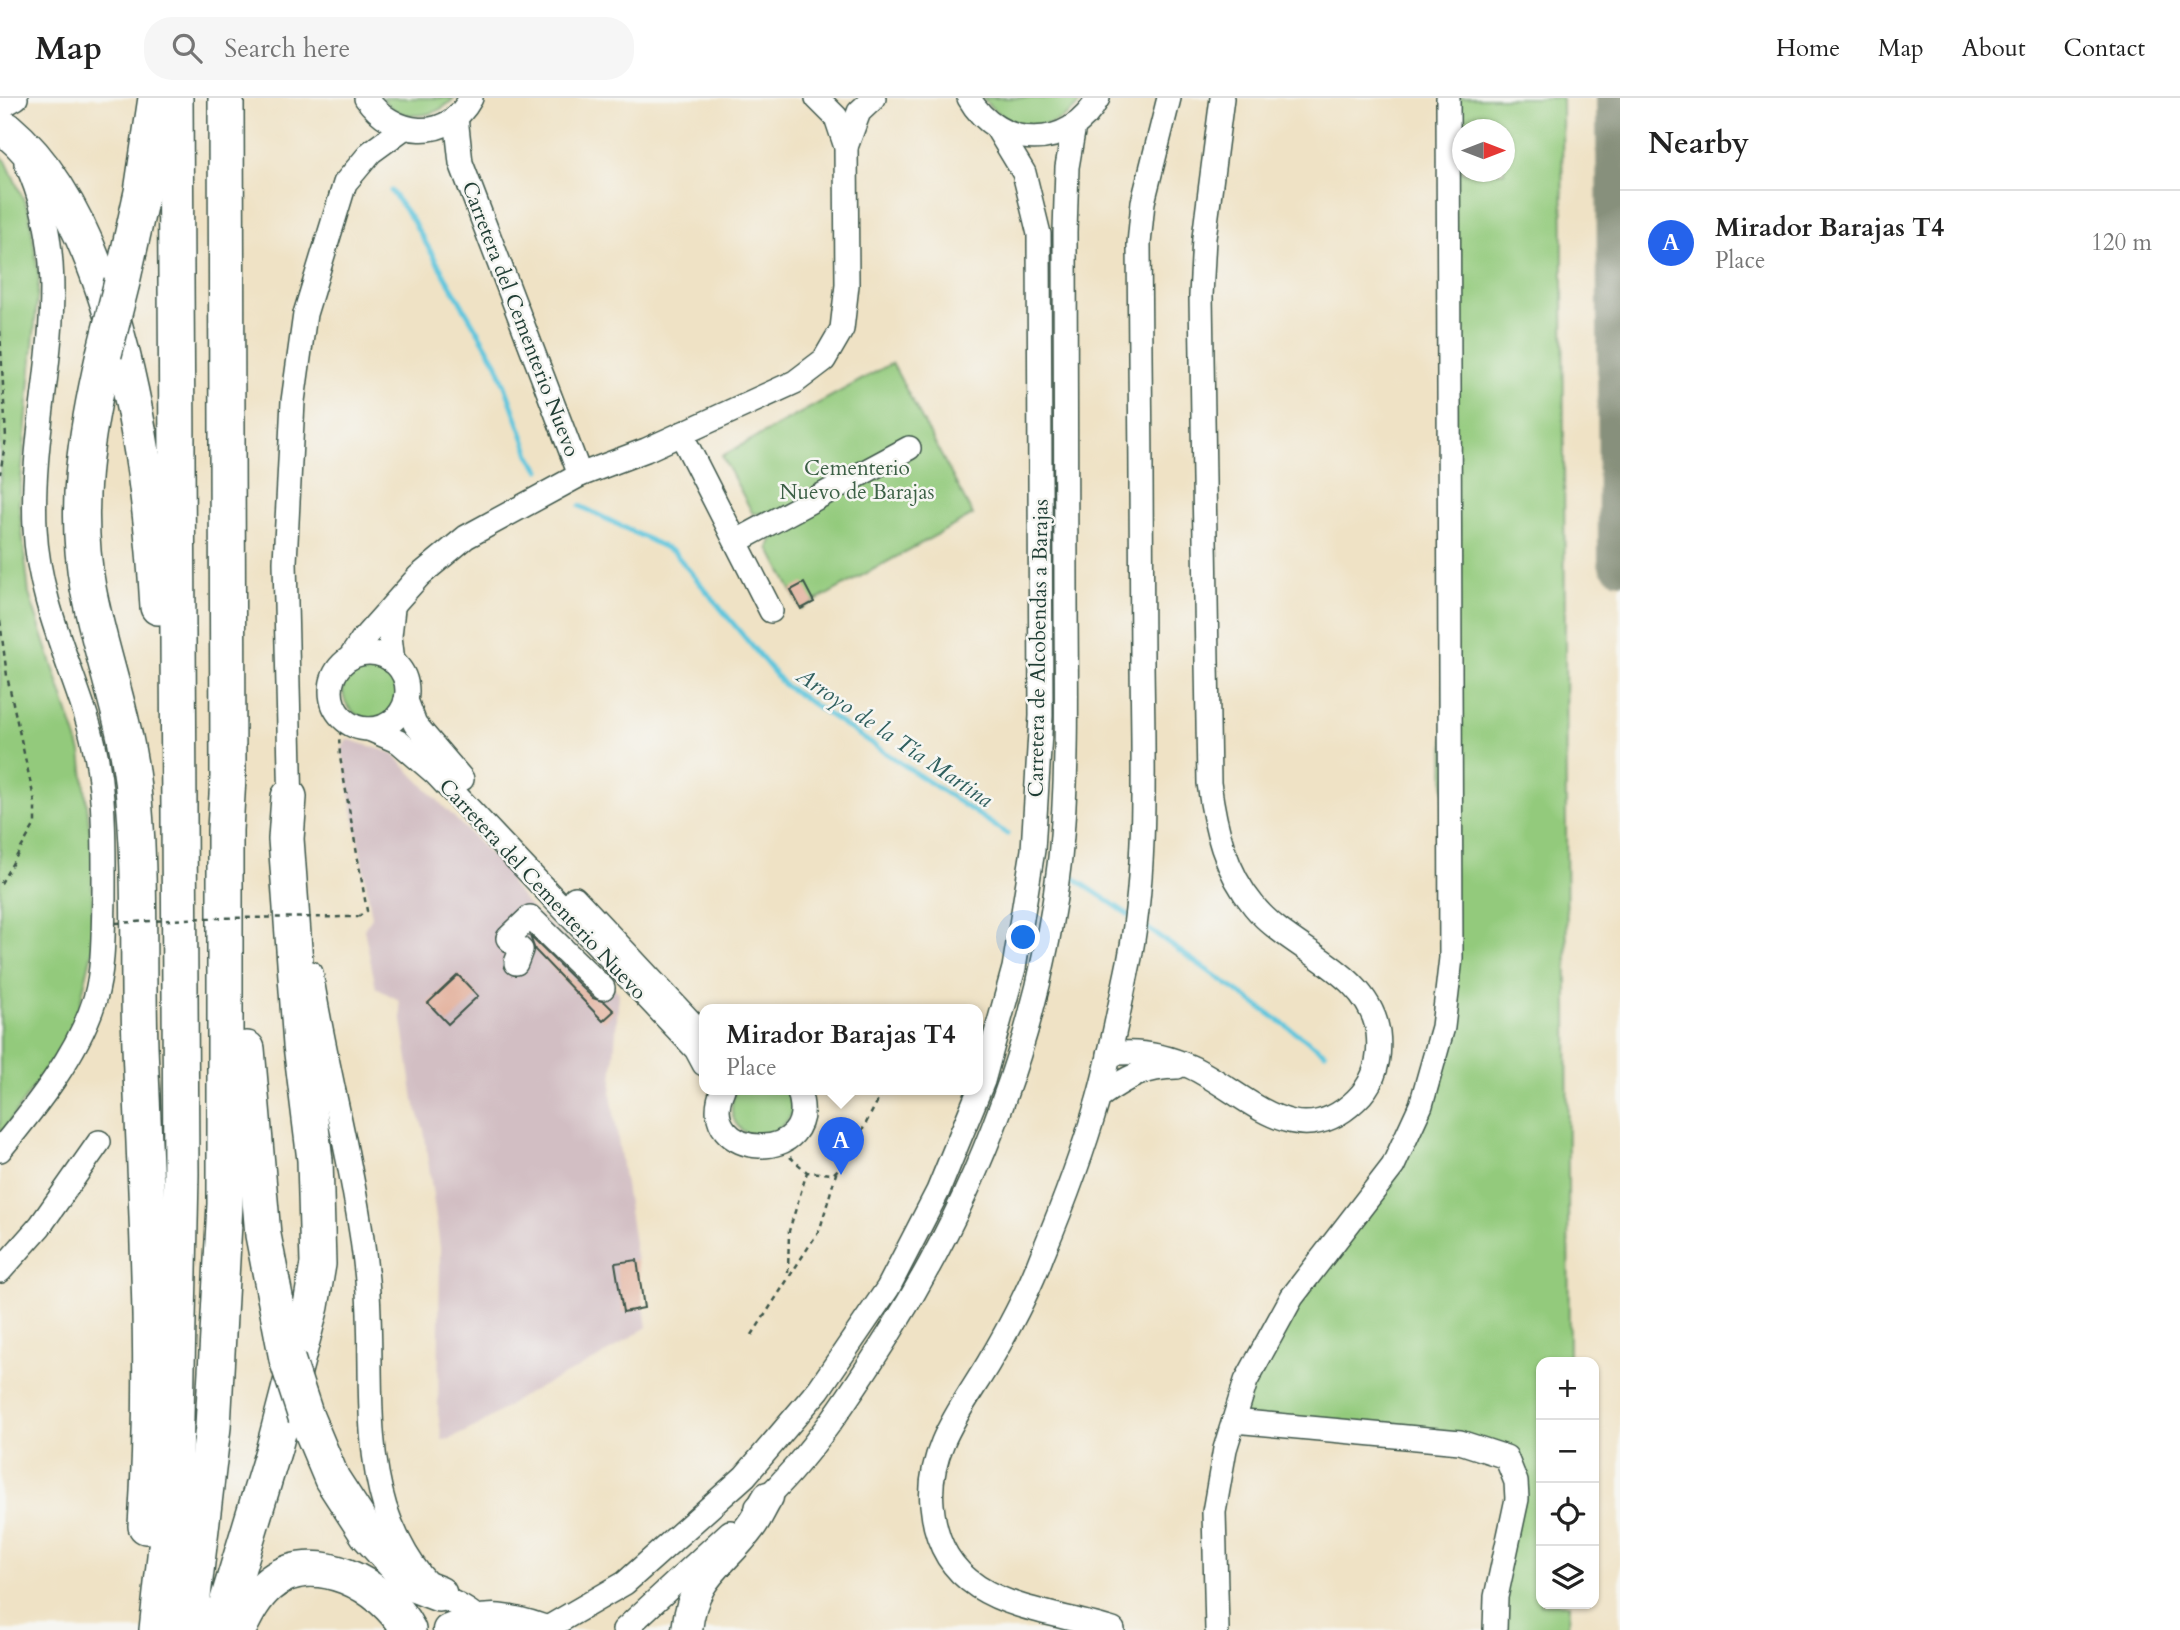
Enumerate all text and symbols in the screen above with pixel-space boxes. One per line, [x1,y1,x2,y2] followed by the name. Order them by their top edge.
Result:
[144,17,634,80] search box
[35,26,102,71] text: Map
[168,29,206,67] icon: search
[224,31,350,66] text: Search here
[1776,32,1840,65] text: Home
[1878,32,1924,65] text: Map
[1962,32,2026,65] text: About
[2064,32,2145,65] text: Contact
[1452,119,1515,182] north arrow
[1648,123,1749,164] text: Nearby
[455,177,587,461] street label: Carretera del Cementerio Nuevo
[1715,210,1944,245] text: Mirador Barajas T4
[1662,227,1680,258] text: A
[2091,227,2152,258] text: 120 m
[1715,245,1765,276] text: Place
[779,454,935,507] park label: Cementerio Nuevo de Barajas
[1021,498,1056,798] street label: Carretera de Alcobendas a Barajas
[789,659,999,815] water label: Arroyo de la Tía Martina
[432,772,653,1006] street label: Carretera del Cementerio Nuevo
[1006,920,1040,954] your location
[699,1004,983,1095] popup
[726,1017,956,1052] text: Mirador Barajas T4
[726,1052,777,1083] text: Place
[818,1117,864,1175] pin: A
[1536,1357,1599,1609] map controls
[1536,1357,1599,1420] button: +
[1536,1420,1599,1483] button: −
[1536,1483,1599,1546] button: locate
[1536,1546,1599,1609] button: layers

